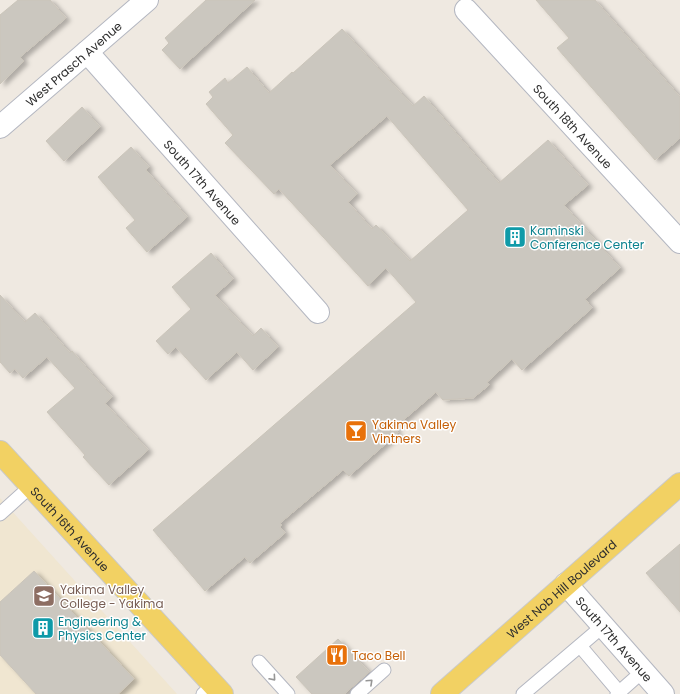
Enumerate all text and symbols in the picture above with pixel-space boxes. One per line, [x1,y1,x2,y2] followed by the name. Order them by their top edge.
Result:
[22,17,125,110] street label: West Prasch Avenue
[530,80,617,172] street label: South 18th Avenue
[160,136,245,228] street label: South 17th Avenue
[530,222,645,253] place label: Kaminski Conference Center
[502,224,528,250] building icon: Kaminski Conference Center
[372,416,456,447] place label: Yakima Valley Vintners
[343,418,369,444] bar icon: Yakima Valley Vintners
[27,483,114,575] street label: South 16th Avenue
[503,536,620,642] street label: West Nob Hill Boulevard
[60,581,164,612] place label: Yakima Valley College - Yakima
[31,583,57,609] school or university icon: Yakima Valley College - Yakima
[572,592,657,685] street label: South 17th Avenue
[58,613,147,644] place label: Engineering & Physics Center
[30,615,56,641] building icon: Engineering & Physics Center
[324,642,350,668] restaurant icon: Taco Bell
[352,647,406,664] place label: Taco Bell
[269,673,276,681] one-way arrow
[365,679,373,686] one-way arrow

